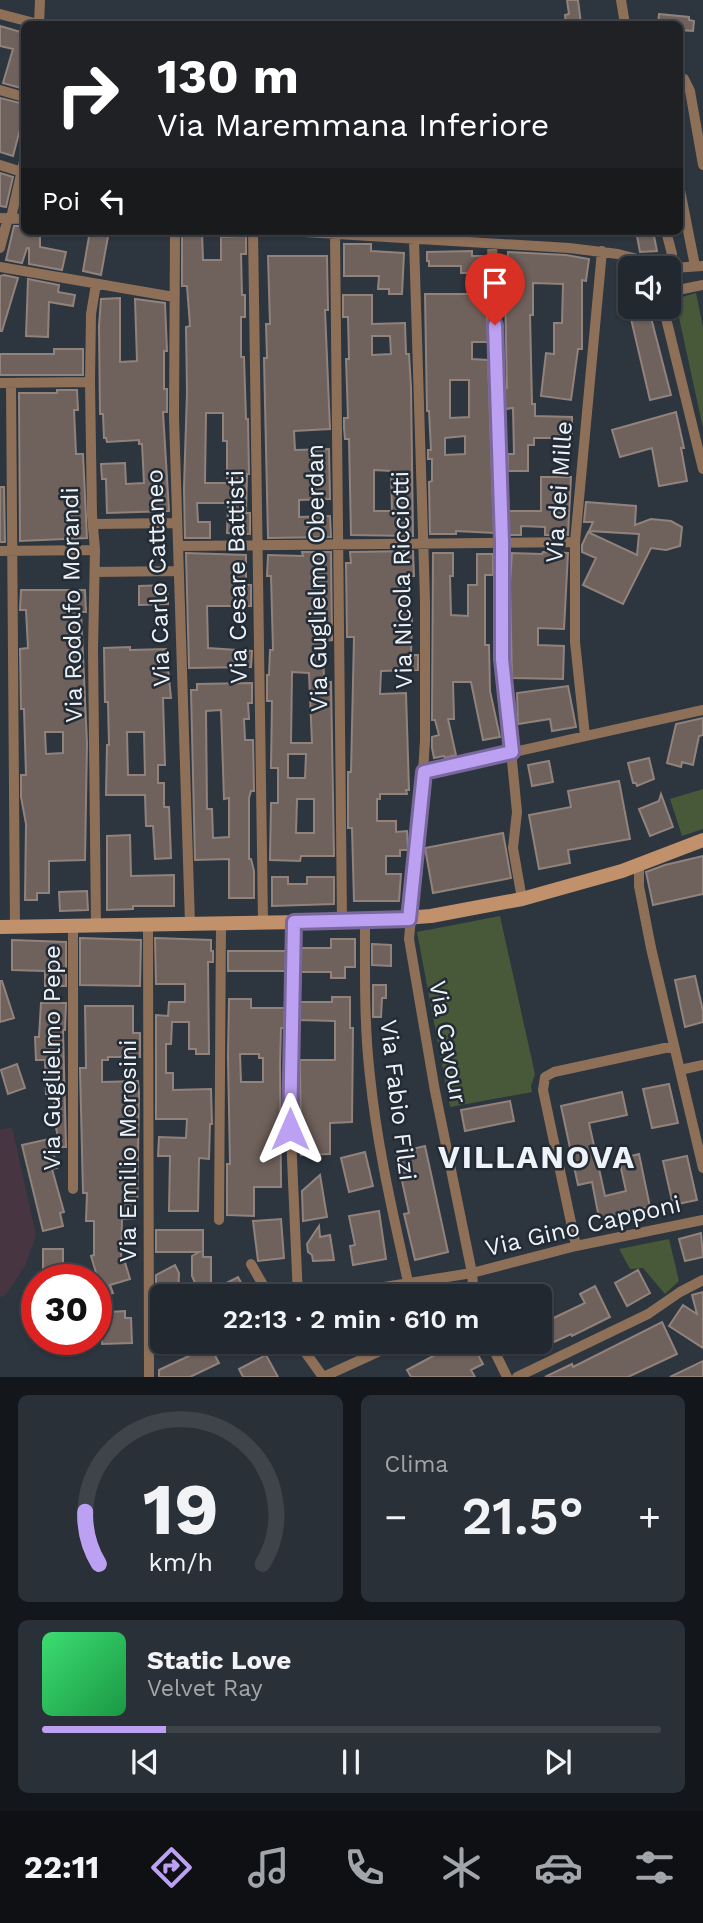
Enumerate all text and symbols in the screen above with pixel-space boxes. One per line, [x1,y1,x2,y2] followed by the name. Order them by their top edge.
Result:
[157,47,299,105] text: 130 m
[42,49,133,140] icon: right
[157,106,549,144] text: Via Maremmana Inferiore
[94,182,132,220] icon: left
[42,186,80,216] text: Poi
[465,253,525,325] pin
[618,256,681,319] map controls
[618,256,681,319] button: sound
[476,264,514,302] icon: arrive
[540,420,578,564] street label: Via dei Mille
[301,444,333,712] street label: Via Guglielmo Oberdan
[140,469,176,687] street label: Via Carlo Cattaneo
[221,470,253,684] street label: Via Cesare Battisti
[386,471,418,689] street label: Via Nicola Ricciotti
[56,487,88,723] street label: Via Rodolfo Morandi
[38,945,66,1171] street label: Via Guglielmo Pepe
[423,978,473,1106] street label: Via Cavour
[374,1018,422,1182] street label: Via Fabio Filzi
[114,1040,142,1262] street label: Via Emilio Morosini
[253,1092,327,1166] position arrow
[438,1138,636,1176] district label: VILLANOVA
[482,1190,684,1262] street label: Via Gino Capponi
[21,1264,112,1355] speed limit sign: 30
[223,1304,479,1334] text: 22:13 · 2 min · 610 m
[385,1451,448,1478] text: Clima
[142,1467,218,1553] text: 19
[462,1486,584,1547] text: 21.5°
[385,1495,407,1539] text: −
[638,1495,661,1539] text: +
[148,1548,212,1577] text: km/h
[147,1645,291,1675] text: Static Love
[147,1675,263,1702] text: Velvet Ray
[126,1743,164,1781] icon: previous
[332,1743,370,1781] icon: pause
[539,1743,577,1781] icon: next
[147,1843,196,1892] icon: directions
[244,1843,293,1892] icon: music
[340,1843,389,1892] icon: phone
[437,1843,486,1892] icon: climate
[534,1843,583,1892] icon: car
[630,1843,679,1892] icon: filters
[24,1848,99,1886] text: 22:11

